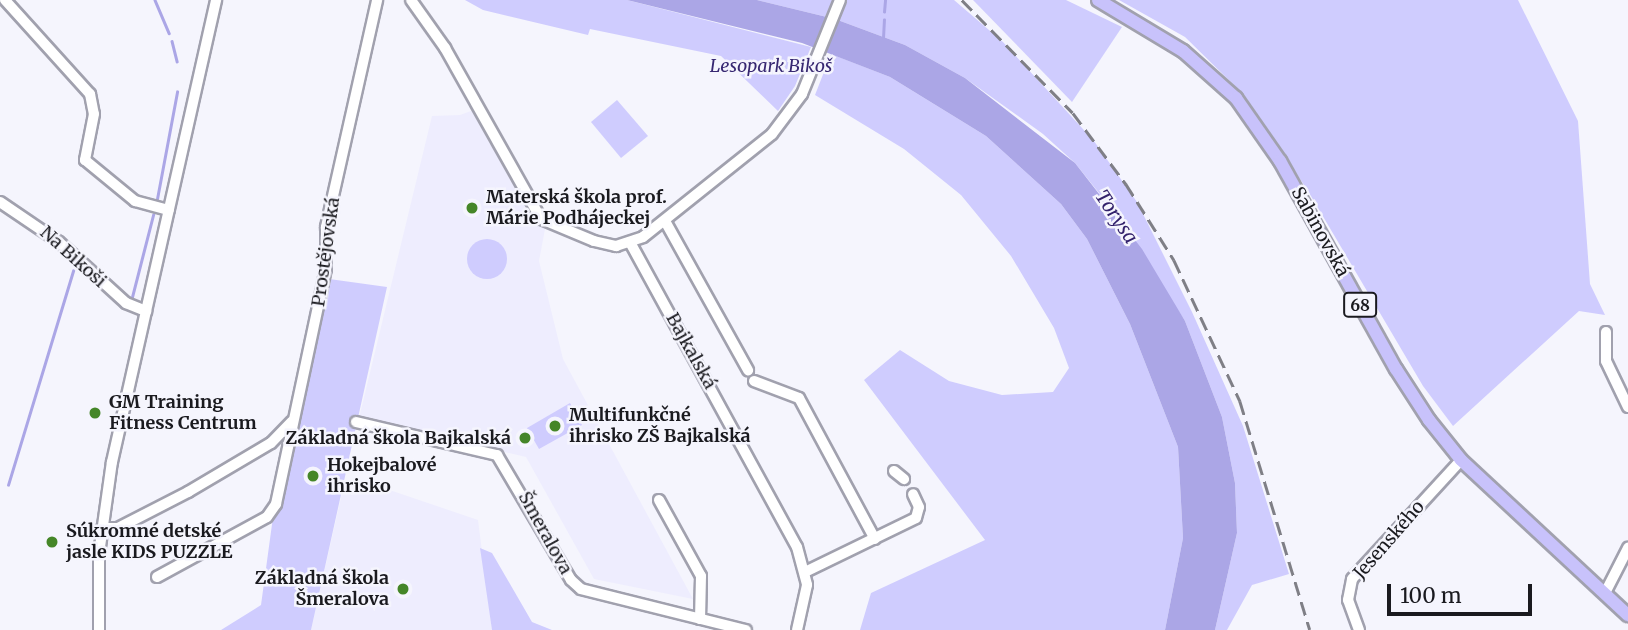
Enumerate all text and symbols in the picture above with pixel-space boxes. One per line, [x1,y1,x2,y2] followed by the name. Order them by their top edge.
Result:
[710,55,832,77] park label: Lesopark Bikoš
[1287,183,1353,281] street label: Sabinovská
[1090,186,1142,248] water label: Torysa
[486,187,667,230] place label: Materská škola prof. Márie Podhájeckej
[308,196,344,308] street label: Prostějovská
[464,200,480,216] marker: Materská škola prof. Márie Podhájeckej
[36,222,110,292] street label: Na Bikoši
[1342,292,1378,318] road number: 68
[661,309,721,393] street label: Bajkalská
[109,392,257,434] place label: GM Training Fitness Centrum
[87,405,103,421] marker: GM Training Fitness Centrum
[569,405,751,448] place label: Multifunkčné ihrisko ZŠ Bajkalská
[547,418,563,434] marker: Multifunkčné ihrisko ZŠ Bajkalská
[286,427,511,449] place label: Základná škola Bajkalská
[517,430,533,446] marker: Základná škola Bajkalská
[327,455,436,498] place label: Hokejbalové ihrisko
[305,468,321,484] marker: Hokejbalové ihrisko
[513,488,577,578] street label: Šmeralova
[1349,496,1429,584] street label: Jesenského
[66,521,232,564] place label: Súkromné detské jasle KIDS PUZZLE
[44,534,60,550] marker: Súkromné detské jasle KIDS PUZZLE
[255,568,389,610] place label: Základná škola Šmeralova
[1390,570,1535,614] scale bar
[395,581,411,597] marker: Základná škola Šmeralova
[1400,582,1462,609] text: 100 m

